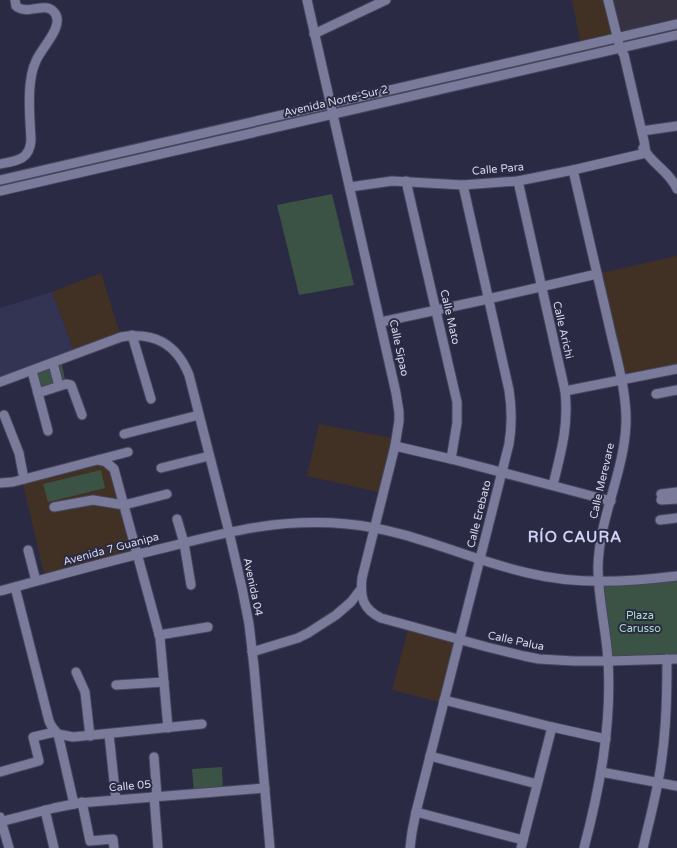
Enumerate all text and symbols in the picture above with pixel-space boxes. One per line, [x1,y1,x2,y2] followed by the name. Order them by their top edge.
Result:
[283,83,390,119] street label: Avenida Norte-Sur 2
[471,160,525,178] street label: Calle Para
[437,288,463,346] street label: Calle Mato
[550,300,576,360] street label: Calle Arichi
[387,318,411,378] street label: Calle Sipao
[587,442,617,520] street label: Calle Merevare
[464,478,494,549] street label: Calle Erebato
[528,527,622,546] district label: RÍO CAURA
[62,530,160,568] street label: Avenida 7 Guanipa
[241,557,266,617] street label: Avenida 04
[619,609,661,635] park label: Plaza Carusso
[487,629,545,653] street label: Calle Palua
[108,778,152,794] street label: Calle 05

